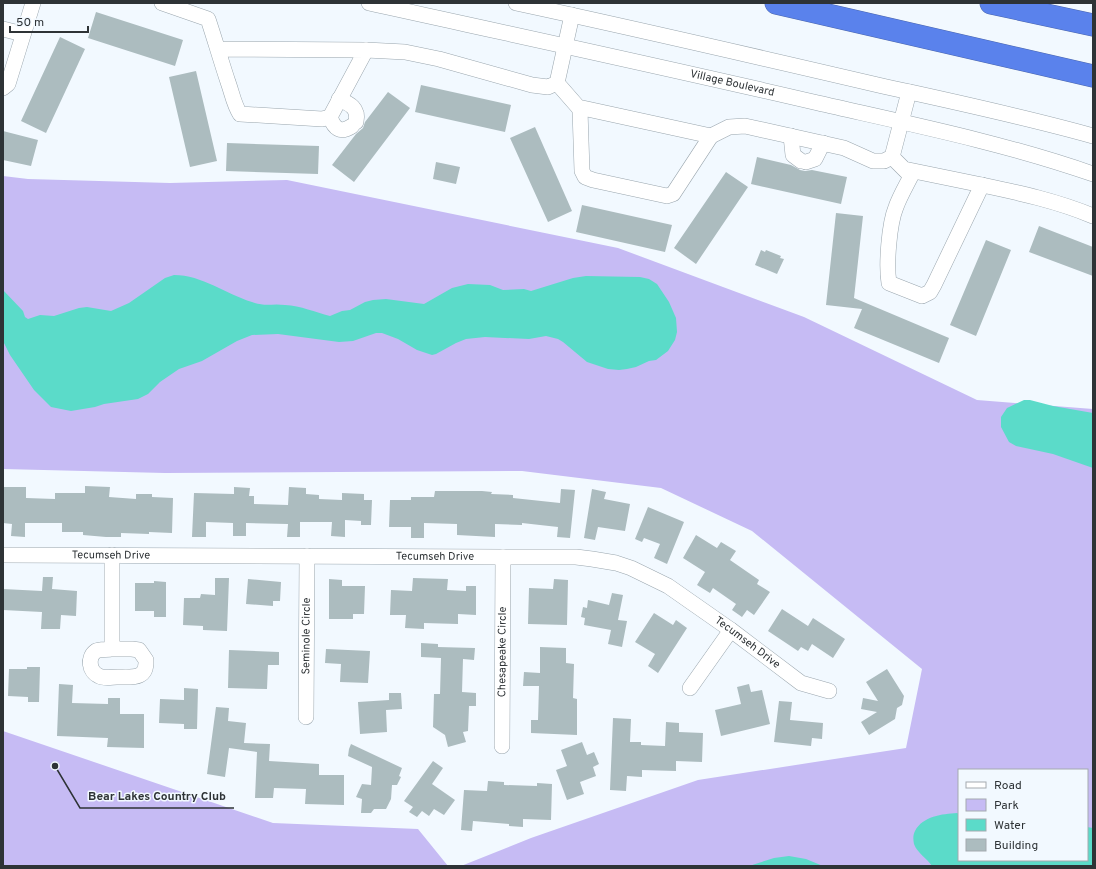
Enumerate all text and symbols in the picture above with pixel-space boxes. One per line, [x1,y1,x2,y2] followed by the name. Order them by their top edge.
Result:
[10,8,88,34] scale bar
[16,15,44,31] text: 50 m
[689,67,776,100] street label: Village Boulevard
[72,548,150,563] street label: Tecumseh Drive
[396,550,474,564] street label: Tecumseh Drive
[299,598,314,674] street label: Seminole Circle
[495,607,510,697] street label: Chesapeake Circle
[712,614,783,672] street label: Tecumseh Drive
[958,769,1088,861] legend
[994,778,1022,794] text: Road
[80,784,234,808] callout: Bear Lakes Country Club
[88,789,226,805] text: Bear Lakes Country Club
[994,798,1019,814] text: Park
[994,818,1026,834] text: Water
[994,838,1038,854] text: Building

